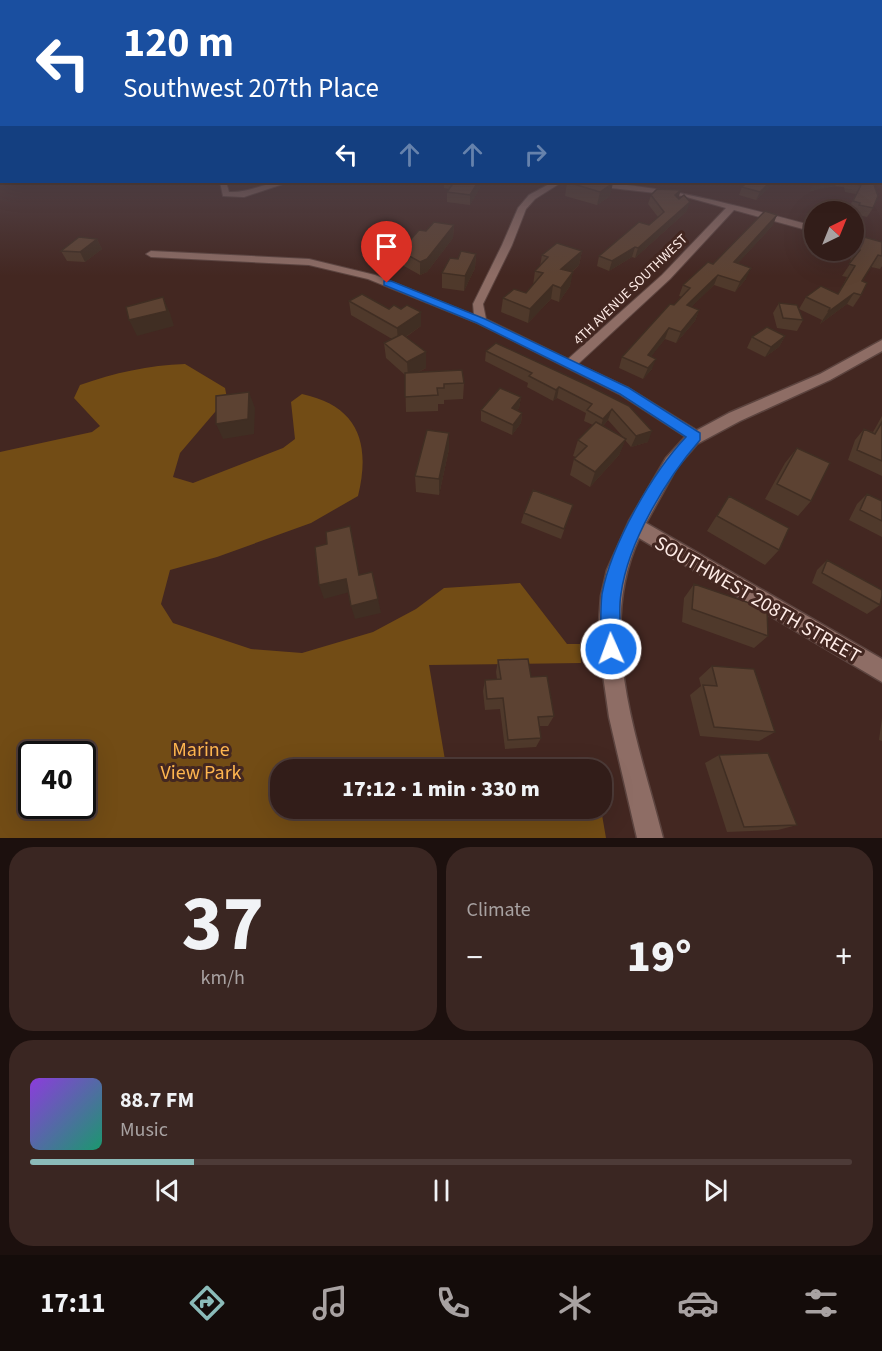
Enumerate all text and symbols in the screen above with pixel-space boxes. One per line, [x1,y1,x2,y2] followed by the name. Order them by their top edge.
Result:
[123,13,234,73] text: 120 m
[24,24,102,102] icon: left
[123,69,379,108] text: Southwest 207th Place
[330,138,363,171] icon: left
[393,138,426,171] icon: ahead
[456,138,489,171] icon: ahead
[519,138,552,171] icon: right
[804,201,864,261] north arrow
[804,201,864,261] map controls
[361,221,412,283] pin
[569,229,693,350] street label: 4TH AVENUE SOUTHWEST
[370,230,403,263] icon: arrive
[649,529,866,671] street label: SOUTHWEST 208TH STREET
[579,617,643,681] position arrow
[160,736,242,787] park label: Marine View Park
[18,741,96,819] speed limit sign: 40
[342,773,540,805] text: 17:12 · 1 min · 330 m
[182,869,264,980] text: 37
[467,896,531,924] text: Climate
[627,925,692,989] text: 19°
[467,934,483,981] text: −
[836,934,852,981] text: +
[201,964,245,992] text: km/h
[120,1084,194,1116] text: 88.7 FM
[120,1116,168,1144] text: Music
[151,1174,184,1207] icon: previous
[425,1174,458,1207] icon: pause
[699,1174,732,1207] icon: next
[186,1282,228,1324] icon: directions
[309,1282,351,1324] icon: music
[432,1282,474,1324] icon: phone
[554,1282,596,1324] icon: climate
[677,1282,719,1324] icon: car
[800,1282,842,1324] icon: filters
[40,1284,105,1323] text: 17:11

